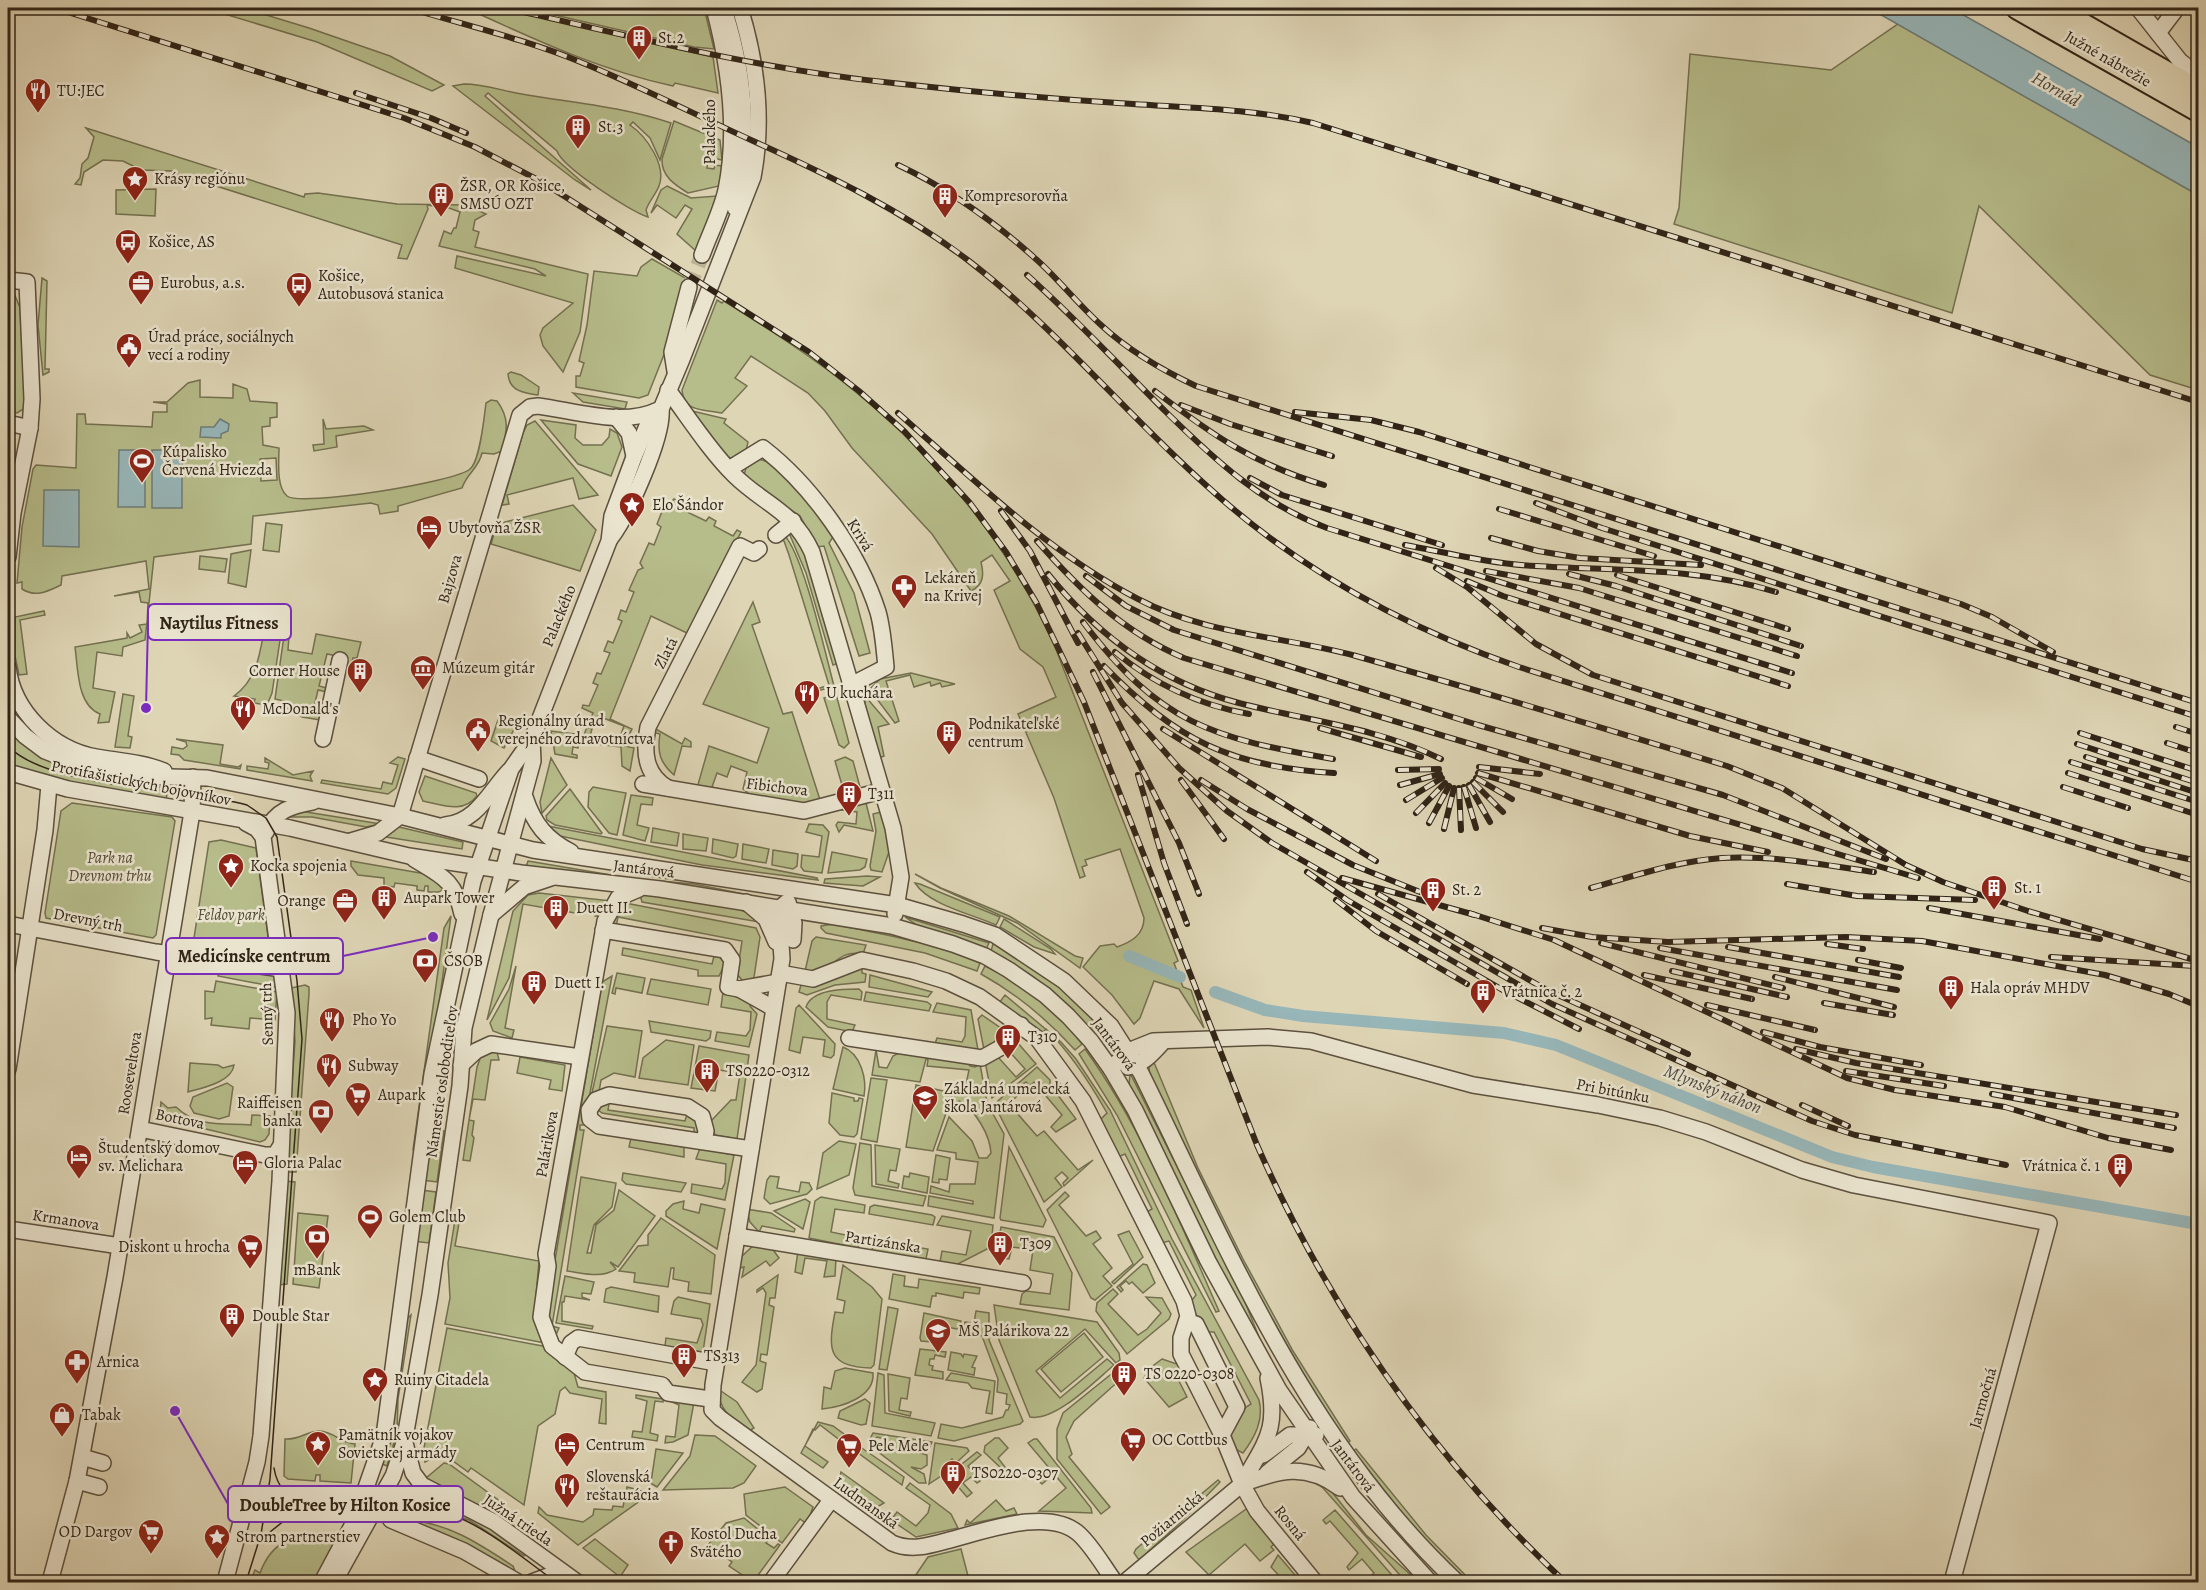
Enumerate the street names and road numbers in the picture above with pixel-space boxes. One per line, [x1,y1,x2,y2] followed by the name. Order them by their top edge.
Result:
[2061,25,2155,93] street label: Južné nábrežie
[699,99,721,165] street label: Palackého
[841,514,879,556] street label: Krivá
[432,551,468,606] street label: Bajzova
[537,582,581,650] street label: Palackého
[649,633,684,673] street label: Zlatá
[49,755,234,811] street label: Protifašistických bojovníkov
[745,772,810,802] street label: Fibichova
[612,854,677,884] street label: Jantárová
[51,903,125,938] street label: Drevný trh
[255,982,279,1046] street label: Senný trh
[420,1004,464,1159] street label: Námestie osloboditeľov
[1087,1013,1142,1076] street label: Jantárová
[113,1029,148,1116] street label: Rooseveltova
[1574,1073,1652,1109] street label: Pri bitúnku
[153,1103,207,1135] street label: Bottova
[530,1108,564,1179] street label: Palárikova
[31,1204,102,1236] street label: Krmanova
[843,1225,923,1259] street label: Partizánska
[1964,1364,2002,1431] street label: Jarmočná
[1326,1435,1381,1498] street label: Jantárová
[829,1472,904,1535] street label: Ludmanská
[1136,1486,1209,1552] street label: Požiarnická
[479,1489,557,1552] street label: Južná trieda
[1269,1501,1311,1546] street label: Rosná

